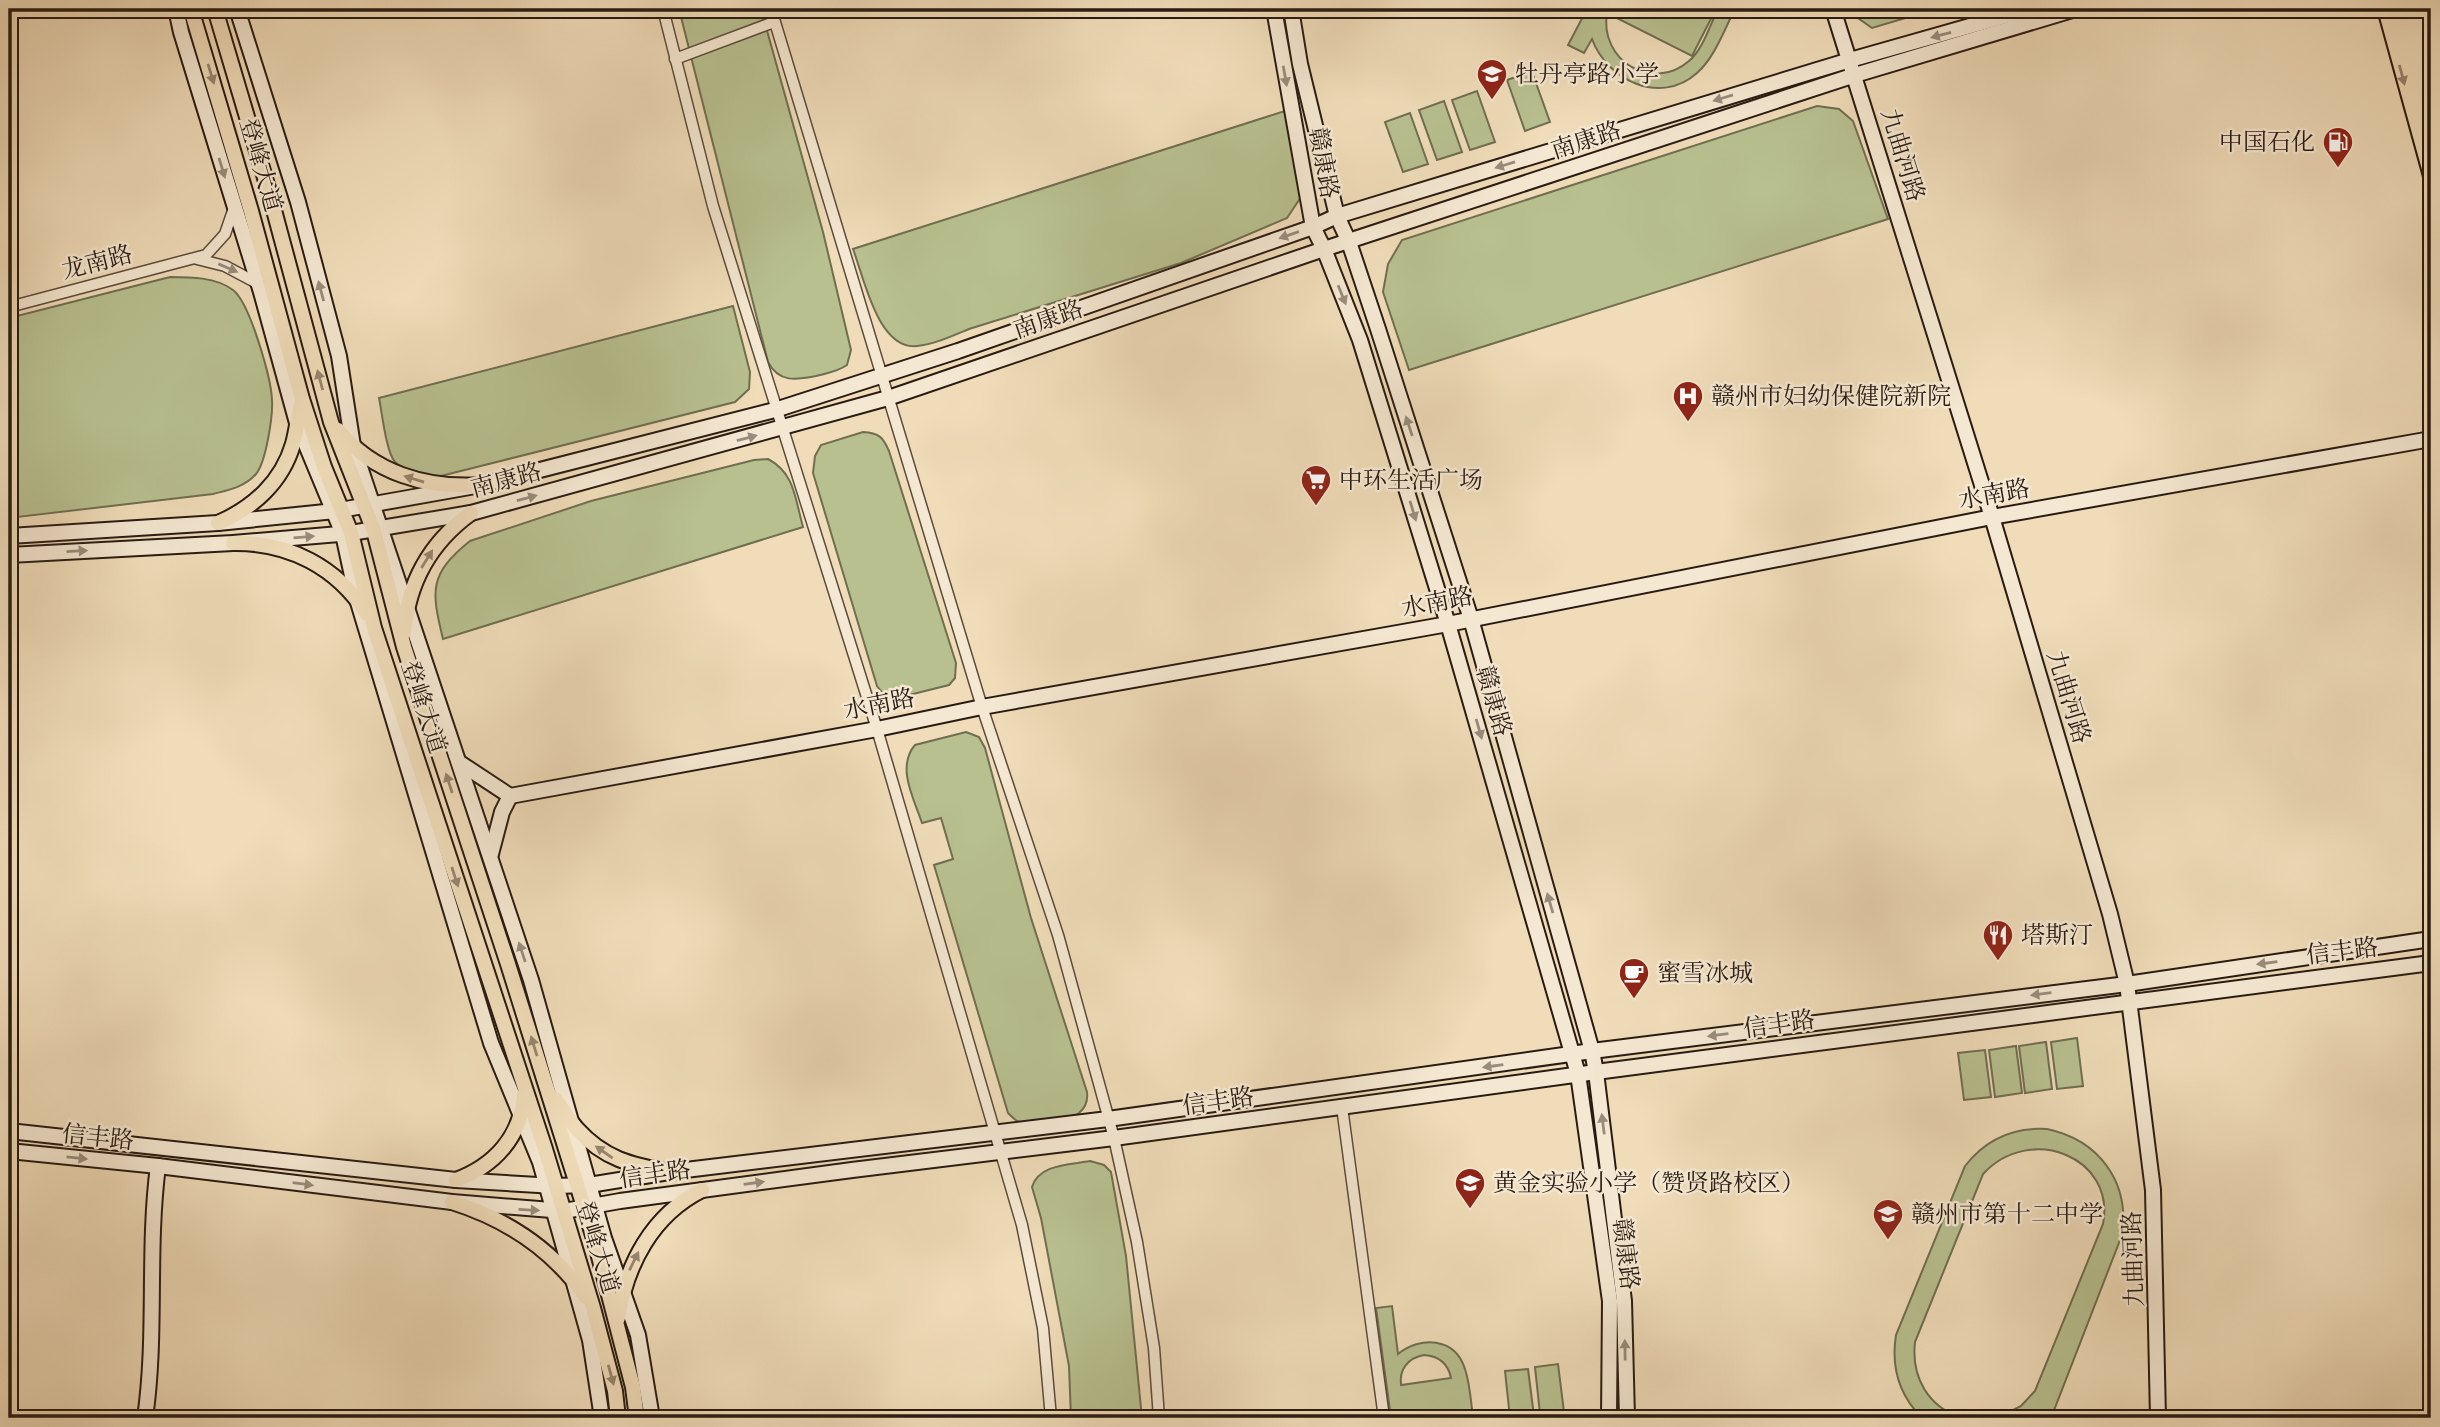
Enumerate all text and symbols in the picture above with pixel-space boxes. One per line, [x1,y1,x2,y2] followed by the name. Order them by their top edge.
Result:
[1930,30,1951,40] one-way arrow
[1475,57,1509,101] school or university icon: 牡丹亭路小学
[1515,60,1659,91] place label: 牡丹亭路小学
[206,64,216,85] one-way arrow
[2397,64,2408,86] one-way arrow
[1280,65,1291,87] one-way arrow
[1712,94,1733,104] one-way arrow
[1873,105,1930,206] street label: 九曲河路
[231,115,288,216] street label: 登峰大道
[1547,116,1625,167] street label: 南康路
[1301,125,1344,201] street label: 赣康路
[2321,125,2355,169] fuel station icon: 中国石化
[2219,128,2315,159] place label: 中国石化
[217,158,227,179] one-way arrow
[1495,160,1516,170] one-way arrow
[1279,230,1300,241] one-way arrow
[59,240,136,287] street label: 龙南路
[218,262,238,274] one-way arrow
[315,279,326,301] one-way arrow
[1337,284,1348,305] one-way arrow
[1009,294,1088,347] street label: 南康路
[314,369,325,391] one-way arrow
[1671,379,1705,423] hospital icon: 赣州市妇幼保健院新院
[1711,382,1951,413] place label: 赣州市妇幼保健院新院
[1404,416,1414,437] one-way arrow
[736,432,758,443] one-way arrow
[468,457,545,506] street label: 南康路
[1299,463,1333,507] supermarket icon: 中环生活广场
[1339,466,1483,497] place label: 中环生活广场
[403,473,424,483] one-way arrow
[1956,474,2032,517] street label: 水南路
[517,492,538,502] one-way arrow
[1409,501,1419,522] one-way arrow
[293,531,315,542] one-way arrow
[66,546,88,557] one-way arrow
[421,550,434,569] one-way arrow
[1399,581,1476,626] street label: 水南路
[2039,647,2096,748] street label: 九曲河路
[393,657,452,758] street label: 登峰大道
[1468,663,1517,740] street label: 赣康路
[841,683,918,728] street label: 水南路
[1474,718,1484,739] one-way arrow
[443,772,453,793] one-way arrow
[451,867,461,888] one-way arrow
[1545,892,1555,913] one-way arrow
[1981,918,2015,962] restaurant icon: 塔斯汀
[2021,921,2093,952] place label: 塔斯汀
[2305,933,2380,972] street label: 信丰路
[516,941,527,962] one-way arrow
[1617,956,1651,1000] cafe icon: 蜜雪冰城
[2256,958,2278,969] one-way arrow
[1657,959,1753,990] place label: 蜜雪冰城
[2030,989,2052,1000] one-way arrow
[1741,1005,1817,1046] street label: 信丰路
[1707,1030,1729,1041] one-way arrow
[528,1035,538,1056] one-way arrow
[1482,1060,1504,1071] one-way arrow
[1180,1082,1256,1123] street label: 信丰路
[1597,1113,1608,1135] one-way arrow
[60,1119,135,1158] street label: 信丰路
[595,1146,614,1159] one-way arrow
[66,1153,88,1164] one-way arrow
[617,1155,693,1196] street label: 信丰路
[1453,1166,1487,1210] school or university icon: 黄金实验小学（赞贤路校区）
[1493,1169,1805,1200] place label: 黄金实验小学（赞贤路校区）
[743,1178,765,1189] one-way arrow
[292,1179,314,1190] one-way arrow
[568,1197,625,1298] street label: 登峰大道
[1871,1197,1905,1241] school or university icon: 赣州市第十二中学
[1911,1200,2103,1231] place label: 赣州市第十二中学
[518,1204,540,1215] one-way arrow
[2117,1210,2152,1307] street label: 九曲河路
[1605,1217,1644,1292] street label: 赣康路
[629,1251,640,1271] one-way arrow
[1619,1339,1631,1361] one-way arrow
[606,1365,616,1386] one-way arrow

